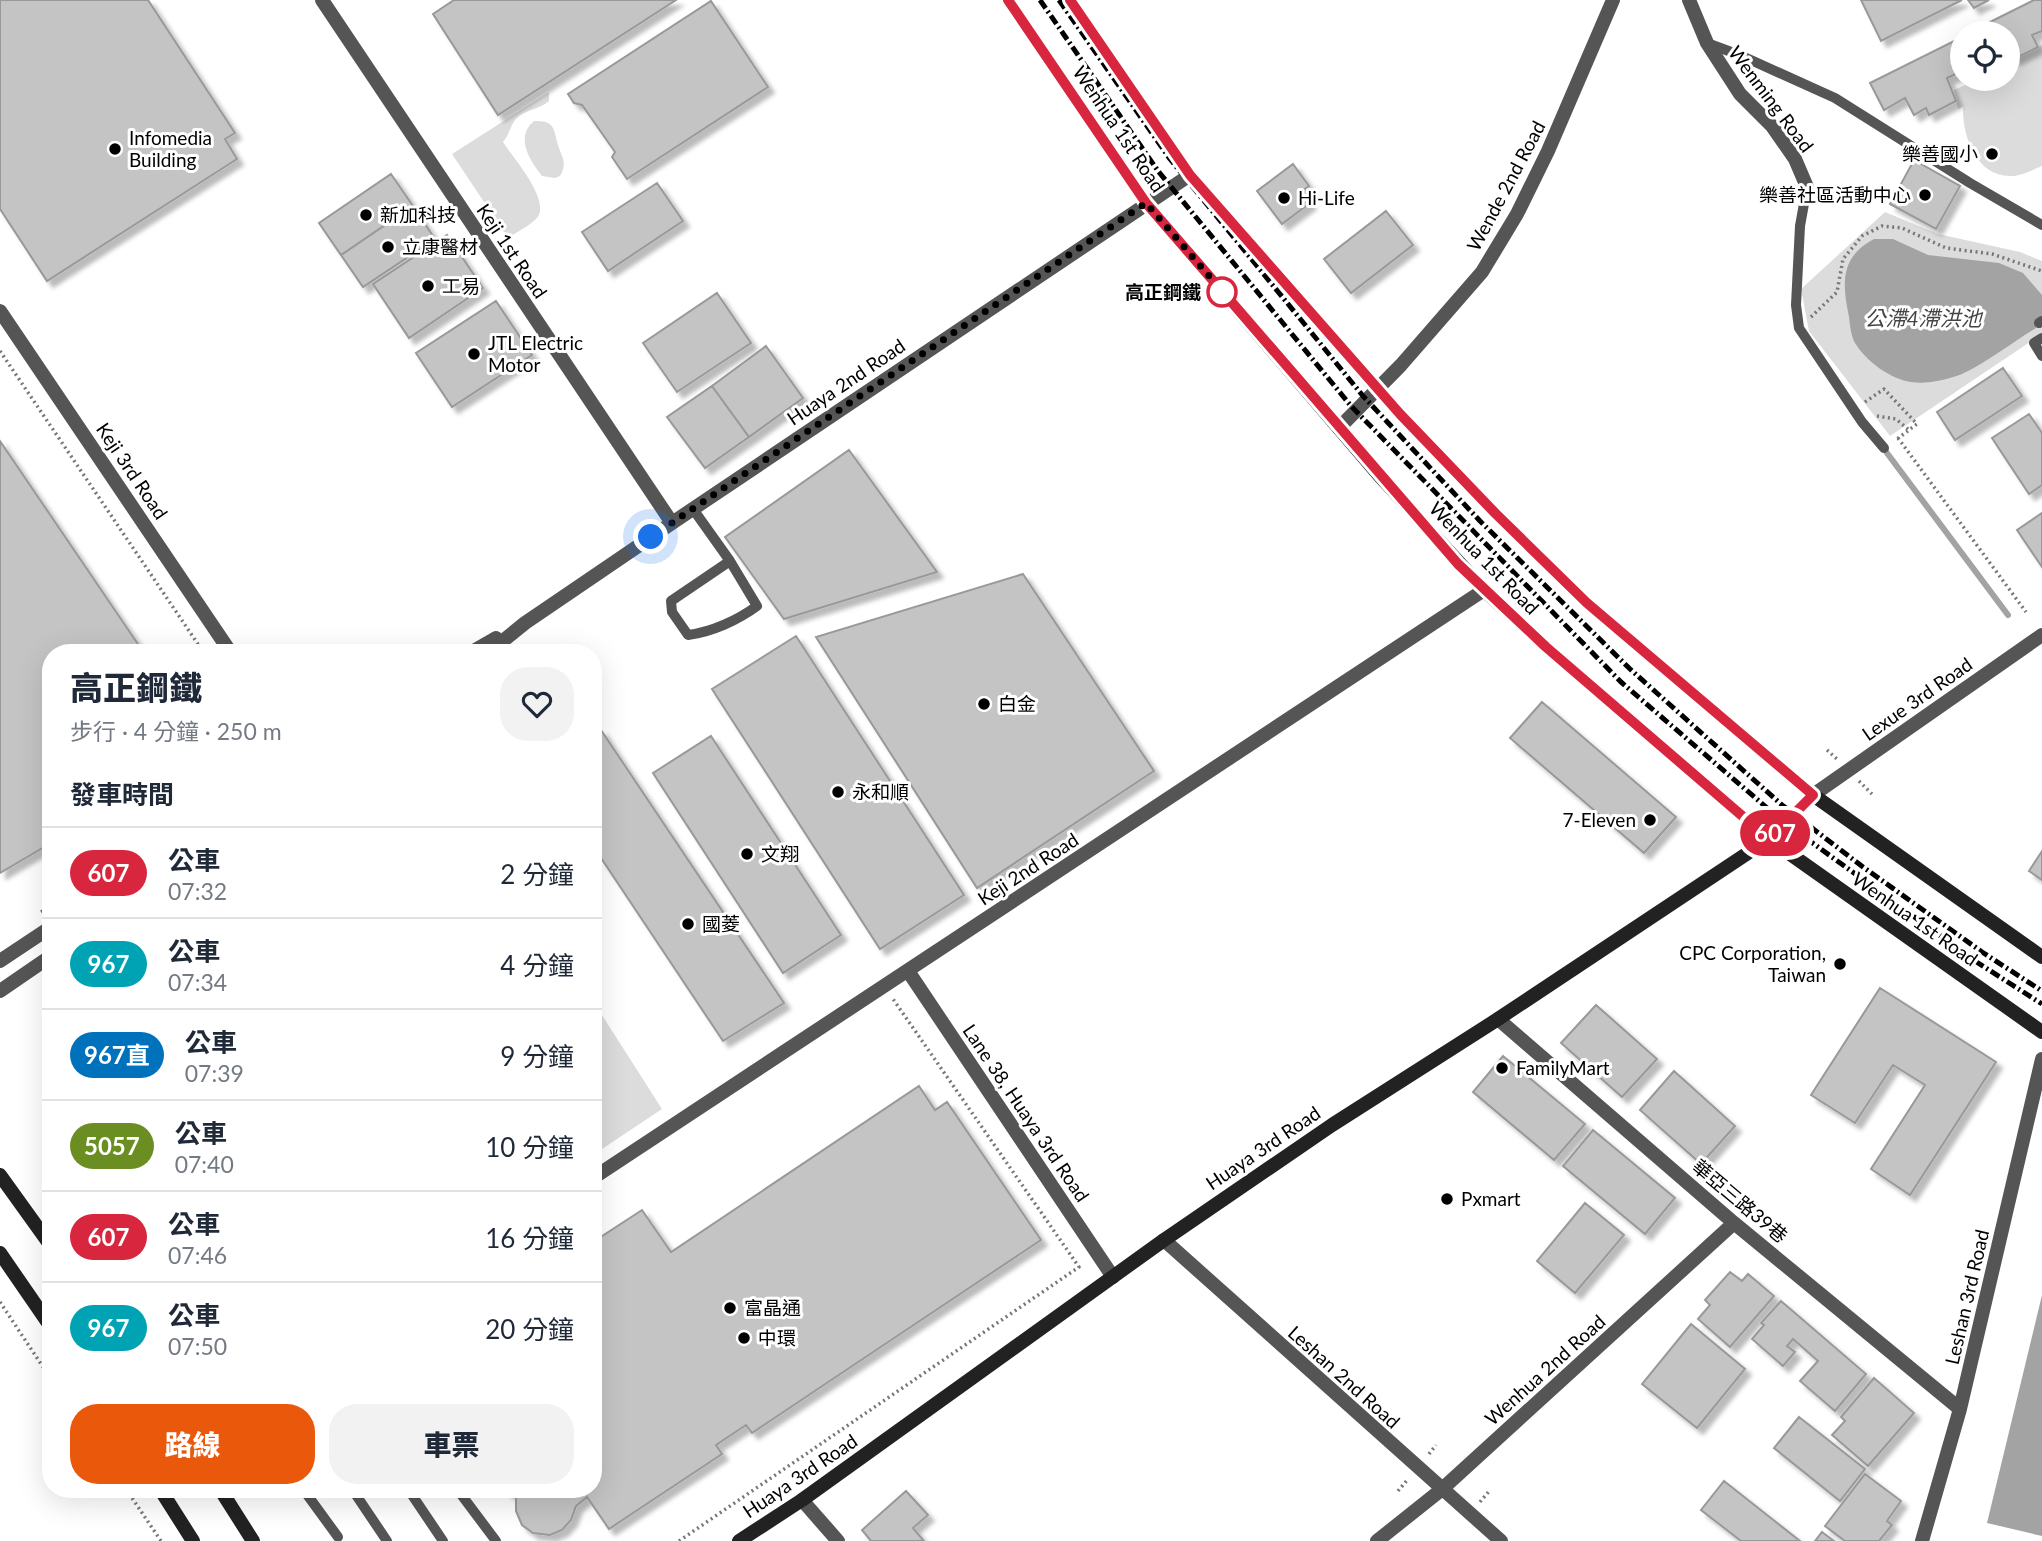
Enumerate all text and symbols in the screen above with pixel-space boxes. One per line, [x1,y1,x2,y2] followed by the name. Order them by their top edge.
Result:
[1950,21,2020,91] map controls
[1950,21,2020,91] button: locate
[1724,41,1819,156] street label: Wenming Road
[1069,61,1170,196] street label: Wenhua 1st Road
[1462,117,1550,255] street label: Wende 2nd Road
[129,126,212,171] place label: Infomedia Building
[107,141,123,157] marker: Infomedia Building
[1902,142,1978,165] place label: 樂善國小
[1984,146,2000,162] marker: 樂善國小
[1759,183,1911,206] place label: 樂善社區活動中心
[1298,186,1355,209] place label: Hi-Life
[1917,187,1933,203] marker: 樂善社區活動中心
[1276,190,1292,206] marker: Hi-Life
[472,199,552,302] street label: Keji 1st Road
[380,203,456,226] place label: 新加科技
[358,207,374,223] marker: 新加科技
[402,235,478,258] place label: 立康醫材
[380,239,396,255] marker: 立康醫材
[442,274,480,297] place label: 工易
[1207,277,1237,307] marker: 高正鋼鐵
[420,278,436,294] marker: 工易
[1125,280,1201,303] place label: 高正鋼鐵
[1864,305,1984,330] water label: 公滯4滯洪池
[488,331,583,376] place label: JTL Electric Motor
[782,334,909,430] street label: Huaya 2nd Road
[466,346,482,362] marker: JTL Electric Motor
[92,418,173,523] street label: Keji 3rd Road
[1425,497,1544,619] street label: Wenhua 1st Road
[633,519,668,554] your location
[1857,652,1976,745] street label: Lexue 3rd Road
[70,667,202,707] text: 高正鋼鐵
[500,667,574,741] button: heart
[998,692,1036,715] place label: 白金
[976,696,992,712] marker: 白金
[70,717,282,745] text: 步行 · 4 分鐘 · 250 m
[70,778,174,810] text: 發車時間
[852,780,909,803] place label: 永和順
[830,784,846,800] marker: 永和順
[1563,808,1636,831] place label: 7-Eleven
[1735,810,1815,856] line badge: 607
[1642,812,1658,828] marker: 7-Eleven
[1754,818,1796,847] text: 607
[973,828,1082,910] street label: Keji 2nd Road
[761,842,799,865] place label: 文翔
[168,844,220,876] text: 公車
[739,846,755,862] marker: 文翔
[88,858,129,887] text: 607
[500,858,574,890] text: 2 分鐘
[1848,867,1982,970] street label: Wenhua 1st Road
[168,877,227,905] text: 07:32
[702,912,740,935] place label: 國菱
[680,916,696,932] marker: 國菱
[168,935,220,967] text: 公車
[1679,941,1826,986] place label: CPC Corporation, Taiwan
[88,949,129,978] text: 967
[500,949,574,981] text: 4 分鐘
[1832,956,1848,972] marker: CPC Corporation, Taiwan
[168,968,227,996] text: 07:34
[958,1020,1094,1206] street label: Lane 38, Huaya 3rd Road
[185,1026,237,1058] text: 公車
[84,1040,150,1069] text: 967直
[500,1040,574,1072] text: 9 分鐘
[1516,1056,1610,1079] place label: FamilyMart
[185,1059,244,1087] text: 07:39
[1494,1060,1510,1076] marker: FamilyMart
[1201,1101,1324,1194] street label: Huaya 3rd Road
[175,1117,227,1149] text: 公車
[84,1131,140,1160] text: 5057
[485,1131,574,1163] text: 10 分鐘
[175,1150,234,1178] text: 07:40
[1688,1154,1793,1247] street label: 華亞三路39巷
[1461,1187,1521,1210] place label: Pxmart
[1439,1191,1455,1207] marker: Pxmart
[168,1208,220,1240] text: 公車
[88,1222,129,1251] text: 607
[485,1222,574,1254] text: 16 分鐘
[1940,1227,1993,1367] street label: Leshan 3rd Road
[168,1241,227,1269] text: 07:46
[744,1296,801,1319] place label: 富晶通
[168,1299,220,1331] text: 公車
[722,1300,738,1316] marker: 富晶通
[1480,1310,1610,1430] street label: Wenhua 2nd Road
[88,1313,129,1342] text: 967
[485,1313,574,1345] text: 20 分鐘
[1284,1321,1405,1433] street label: Leshan 2nd Road
[758,1326,796,1349] place label: 中環
[736,1330,752,1346] marker: 中環
[168,1332,227,1360] text: 07:50
[70,1404,315,1484] button: 路線
[329,1404,574,1484] button: 車票
[738,1429,861,1522] street label: Huaya 3rd Road

